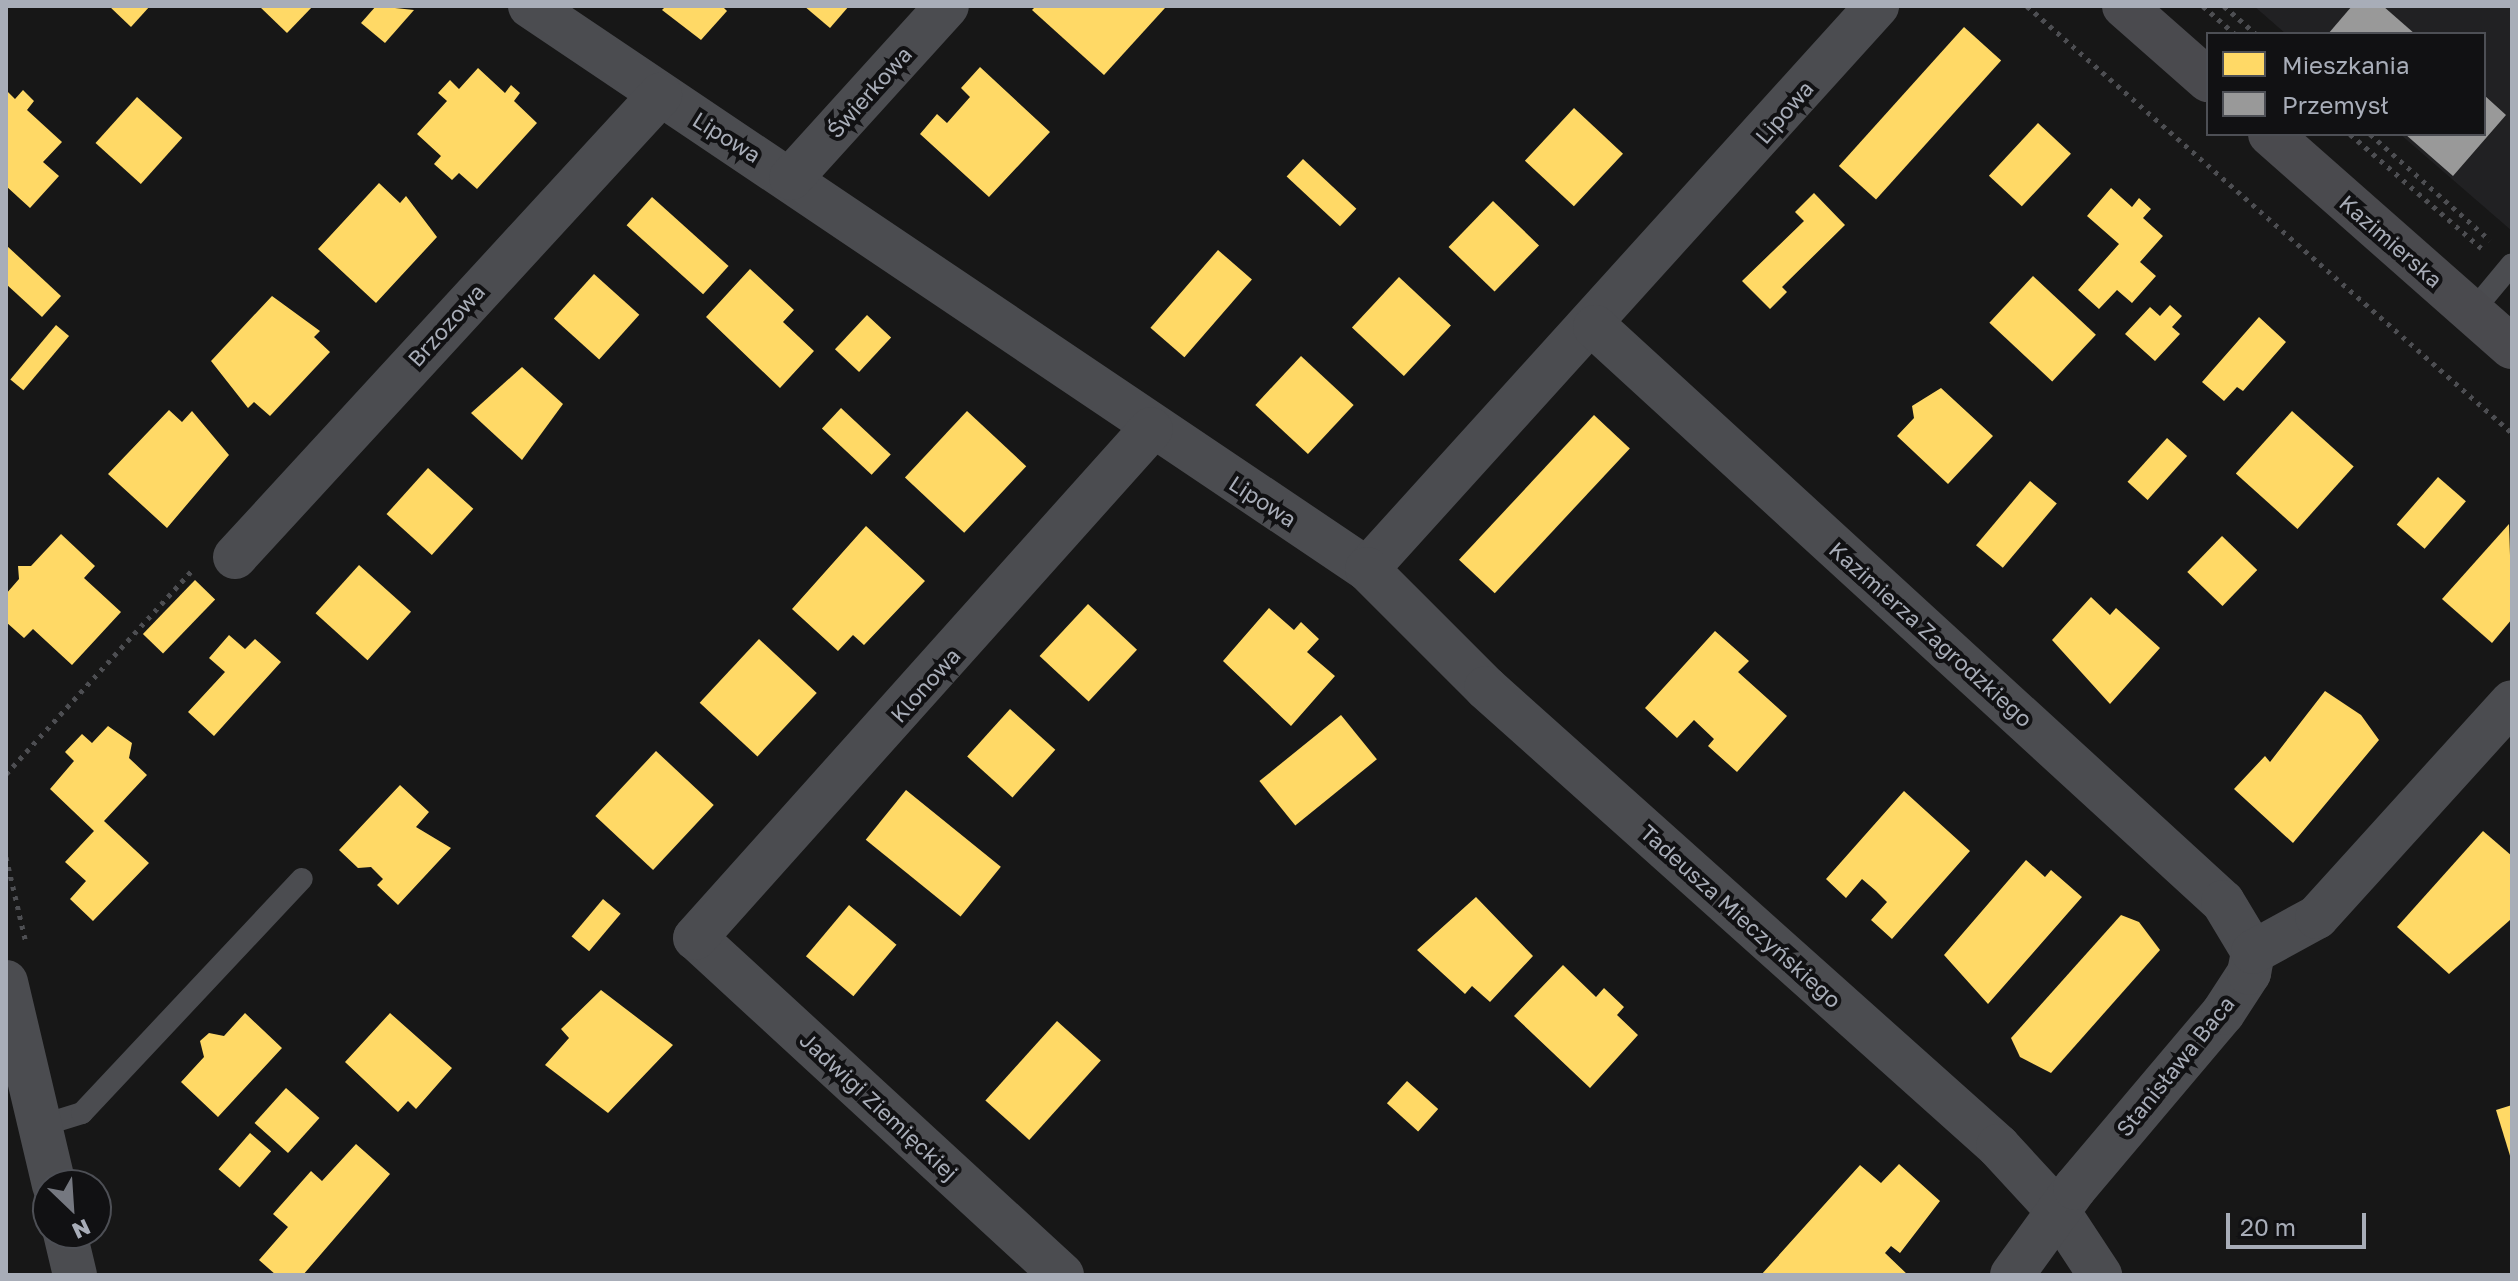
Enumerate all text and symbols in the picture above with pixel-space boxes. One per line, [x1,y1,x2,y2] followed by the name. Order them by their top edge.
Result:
[2206,32,2486,136] legend
[821,41,917,143] street label: Świerkowa
[2282,50,2410,79] text: Mieszkania
[1750,75,1818,149] street label: Lipowa
[2282,90,2389,119] text: Przemysł
[688,106,766,168] street label: Lipowa
[2334,189,2448,293] street label: Kazimierska
[402,278,490,372] street label: Brzozowa
[1224,470,1302,532] street label: Lipowa
[1824,536,2038,732] street label: Kazimierza Zagrodzkiego
[885,642,965,728] street label: Klonowa
[1635,819,1847,1013] street label: Tadeusza Mieczyńskiego
[2110,991,2240,1141] street label: Stanisława Baca
[795,1026,963,1186] street label: Jadwigi Ziemięckiej
[32,1169,112,1249] north arrow
[2230,1197,2370,1247] scale bar
[2240,1212,2296,1241] text: 20 m
[68,1214,95,1245] text: N

